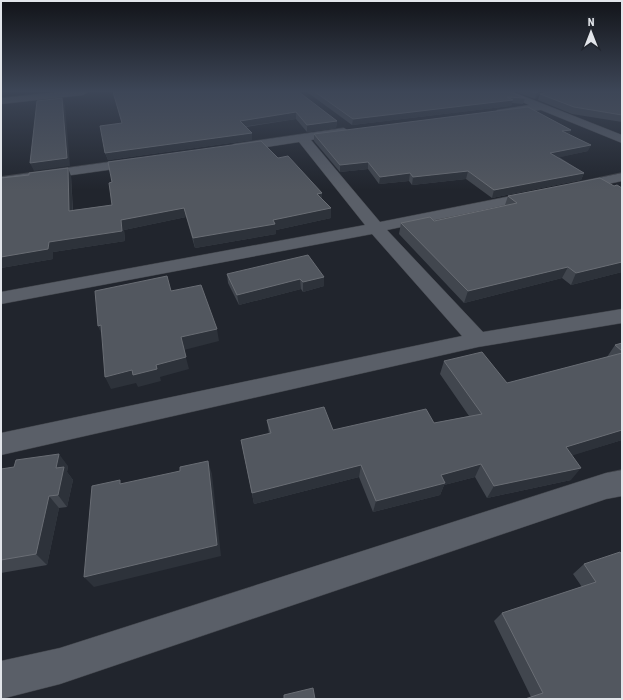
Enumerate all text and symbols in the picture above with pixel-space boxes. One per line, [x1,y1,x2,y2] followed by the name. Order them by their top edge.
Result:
[571,12,611,52] north arrow
[588,16,595,29] text: N

